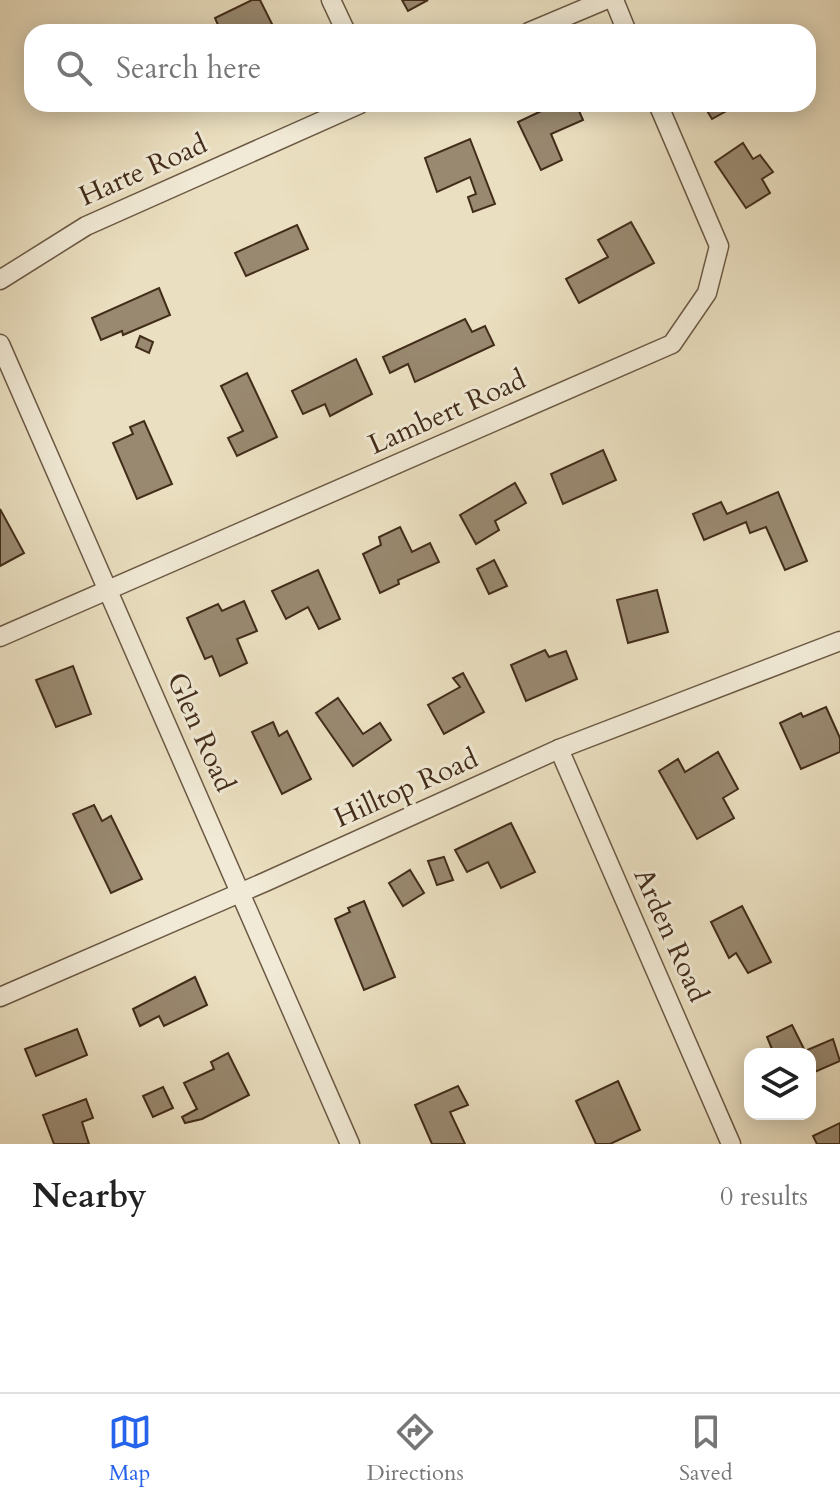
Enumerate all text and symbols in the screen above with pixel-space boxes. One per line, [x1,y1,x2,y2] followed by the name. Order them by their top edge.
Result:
[24,24,816,112] search box
[52,46,96,90] icon: search
[116,48,261,89] text: Search here
[73,125,213,215] street label: Harte Road
[362,360,532,464] street label: Lambert Road
[158,666,244,798] street label: Glen Road
[328,739,484,837] street label: Hilltop Road
[625,862,717,1008] street label: Arden Road
[744,1048,816,1120] map controls
[744,1048,816,1120] button: layers
[32,1173,147,1219] text: Nearby
[720,1179,808,1214] text: 0 results
[108,1410,152,1488] tab: Map
[367,1410,464,1488] tab: Directions
[679,1410,732,1488] tab: Saved

